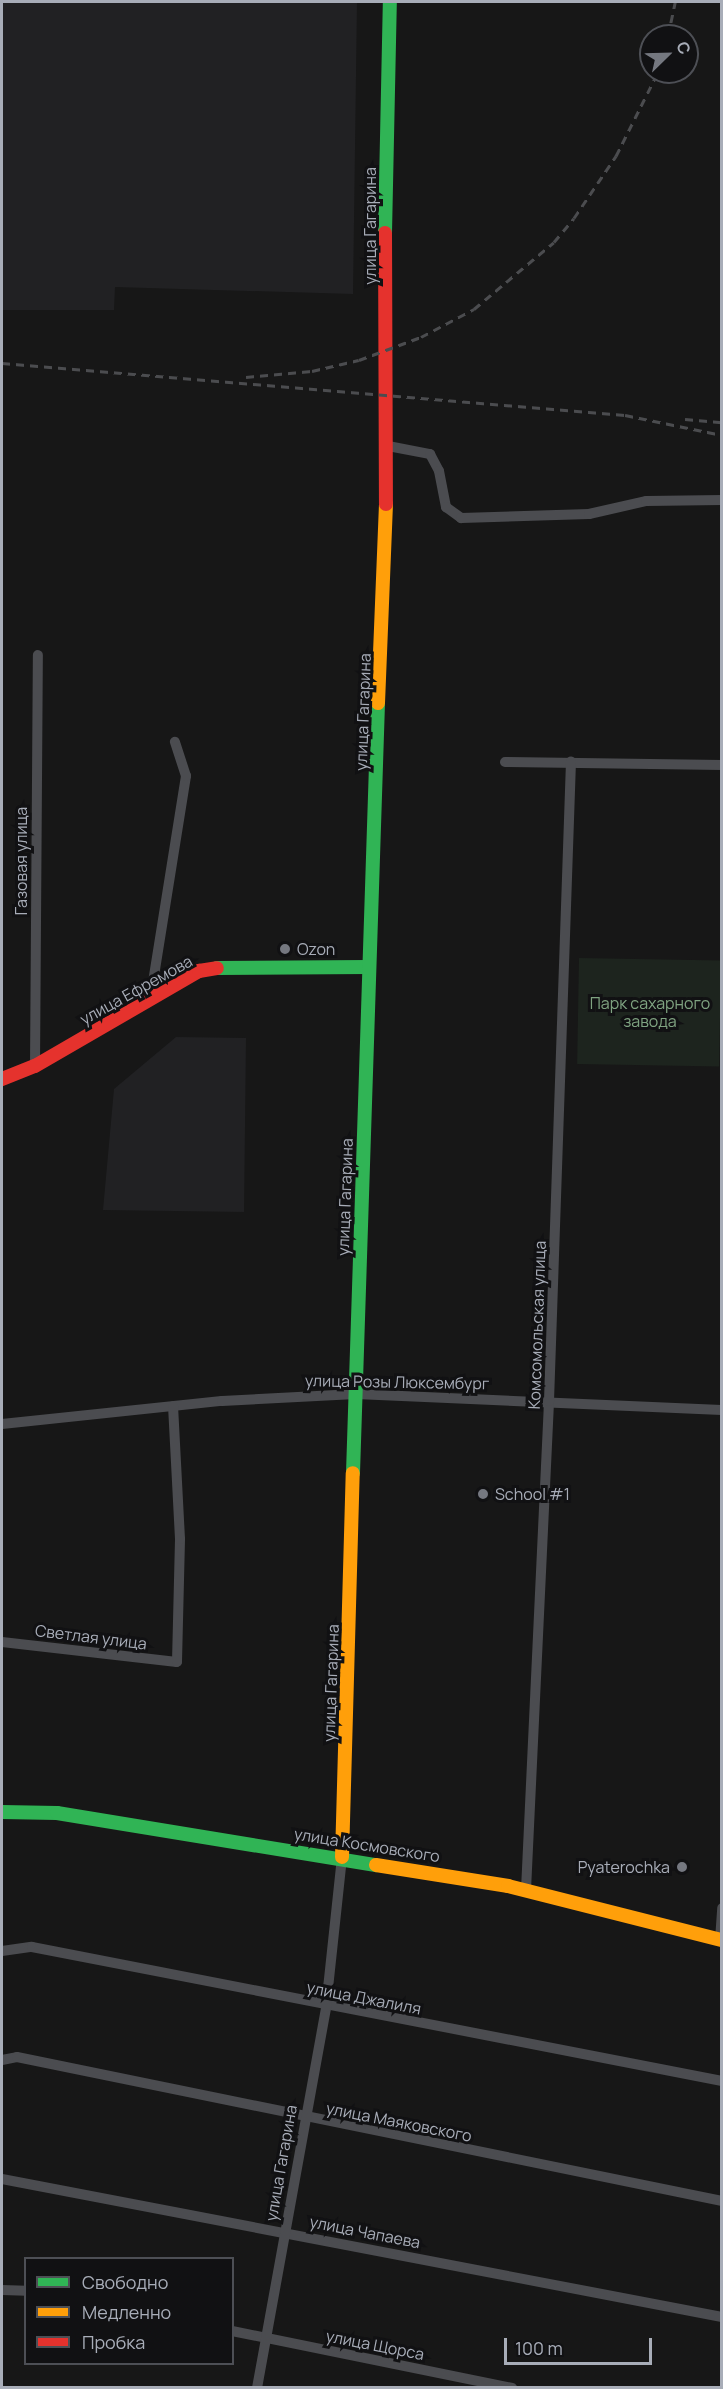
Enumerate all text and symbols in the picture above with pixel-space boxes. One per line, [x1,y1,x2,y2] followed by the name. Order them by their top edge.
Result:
[639,24,699,84] north arrow
[671,38,696,57] text: С
[360,167,380,285] street label: улица Гагарина
[351,653,375,771] street label: улица Гагарина
[11,807,31,915] street label: Газовая улица
[297,939,335,959] place label: Ozon
[278,942,292,956] marker: Ozon
[76,951,196,1029] street label: улица Ефремова
[590,993,710,1031] park label: Парк сахарного завода
[333,1138,357,1256] street label: улица Гагарина
[524,1240,550,1410] street label: Комсомольская улица
[305,1371,489,1393] street label: улица Розы Люксембург
[495,1484,570,1504] place label: School #1
[476,1487,490,1501] marker: School #1
[34,1621,148,1653] street label: Светлая улица
[319,1624,343,1742] street label: улица Гагарина
[293,1824,441,1866] street label: улица Космовского
[578,1857,670,1877] place label: Pyaterochka
[675,1860,689,1874] marker: Pyaterochka
[305,1977,423,2019] street label: улица Джалиля
[324,2098,474,2146] street label: улица Маяковского
[261,2103,301,2223] street label: улица Гагарина
[308,2212,422,2252] street label: улица Чапаева
[24,2257,234,2365] legend
[82,2270,168,2294] text: Свободно
[82,2300,171,2324] text: Медленно
[324,2326,426,2364] street label: улица Щорса
[507,2326,656,2364] scale bar
[82,2330,145,2354] text: Пробка
[515,2336,563,2360] text: 100 m

